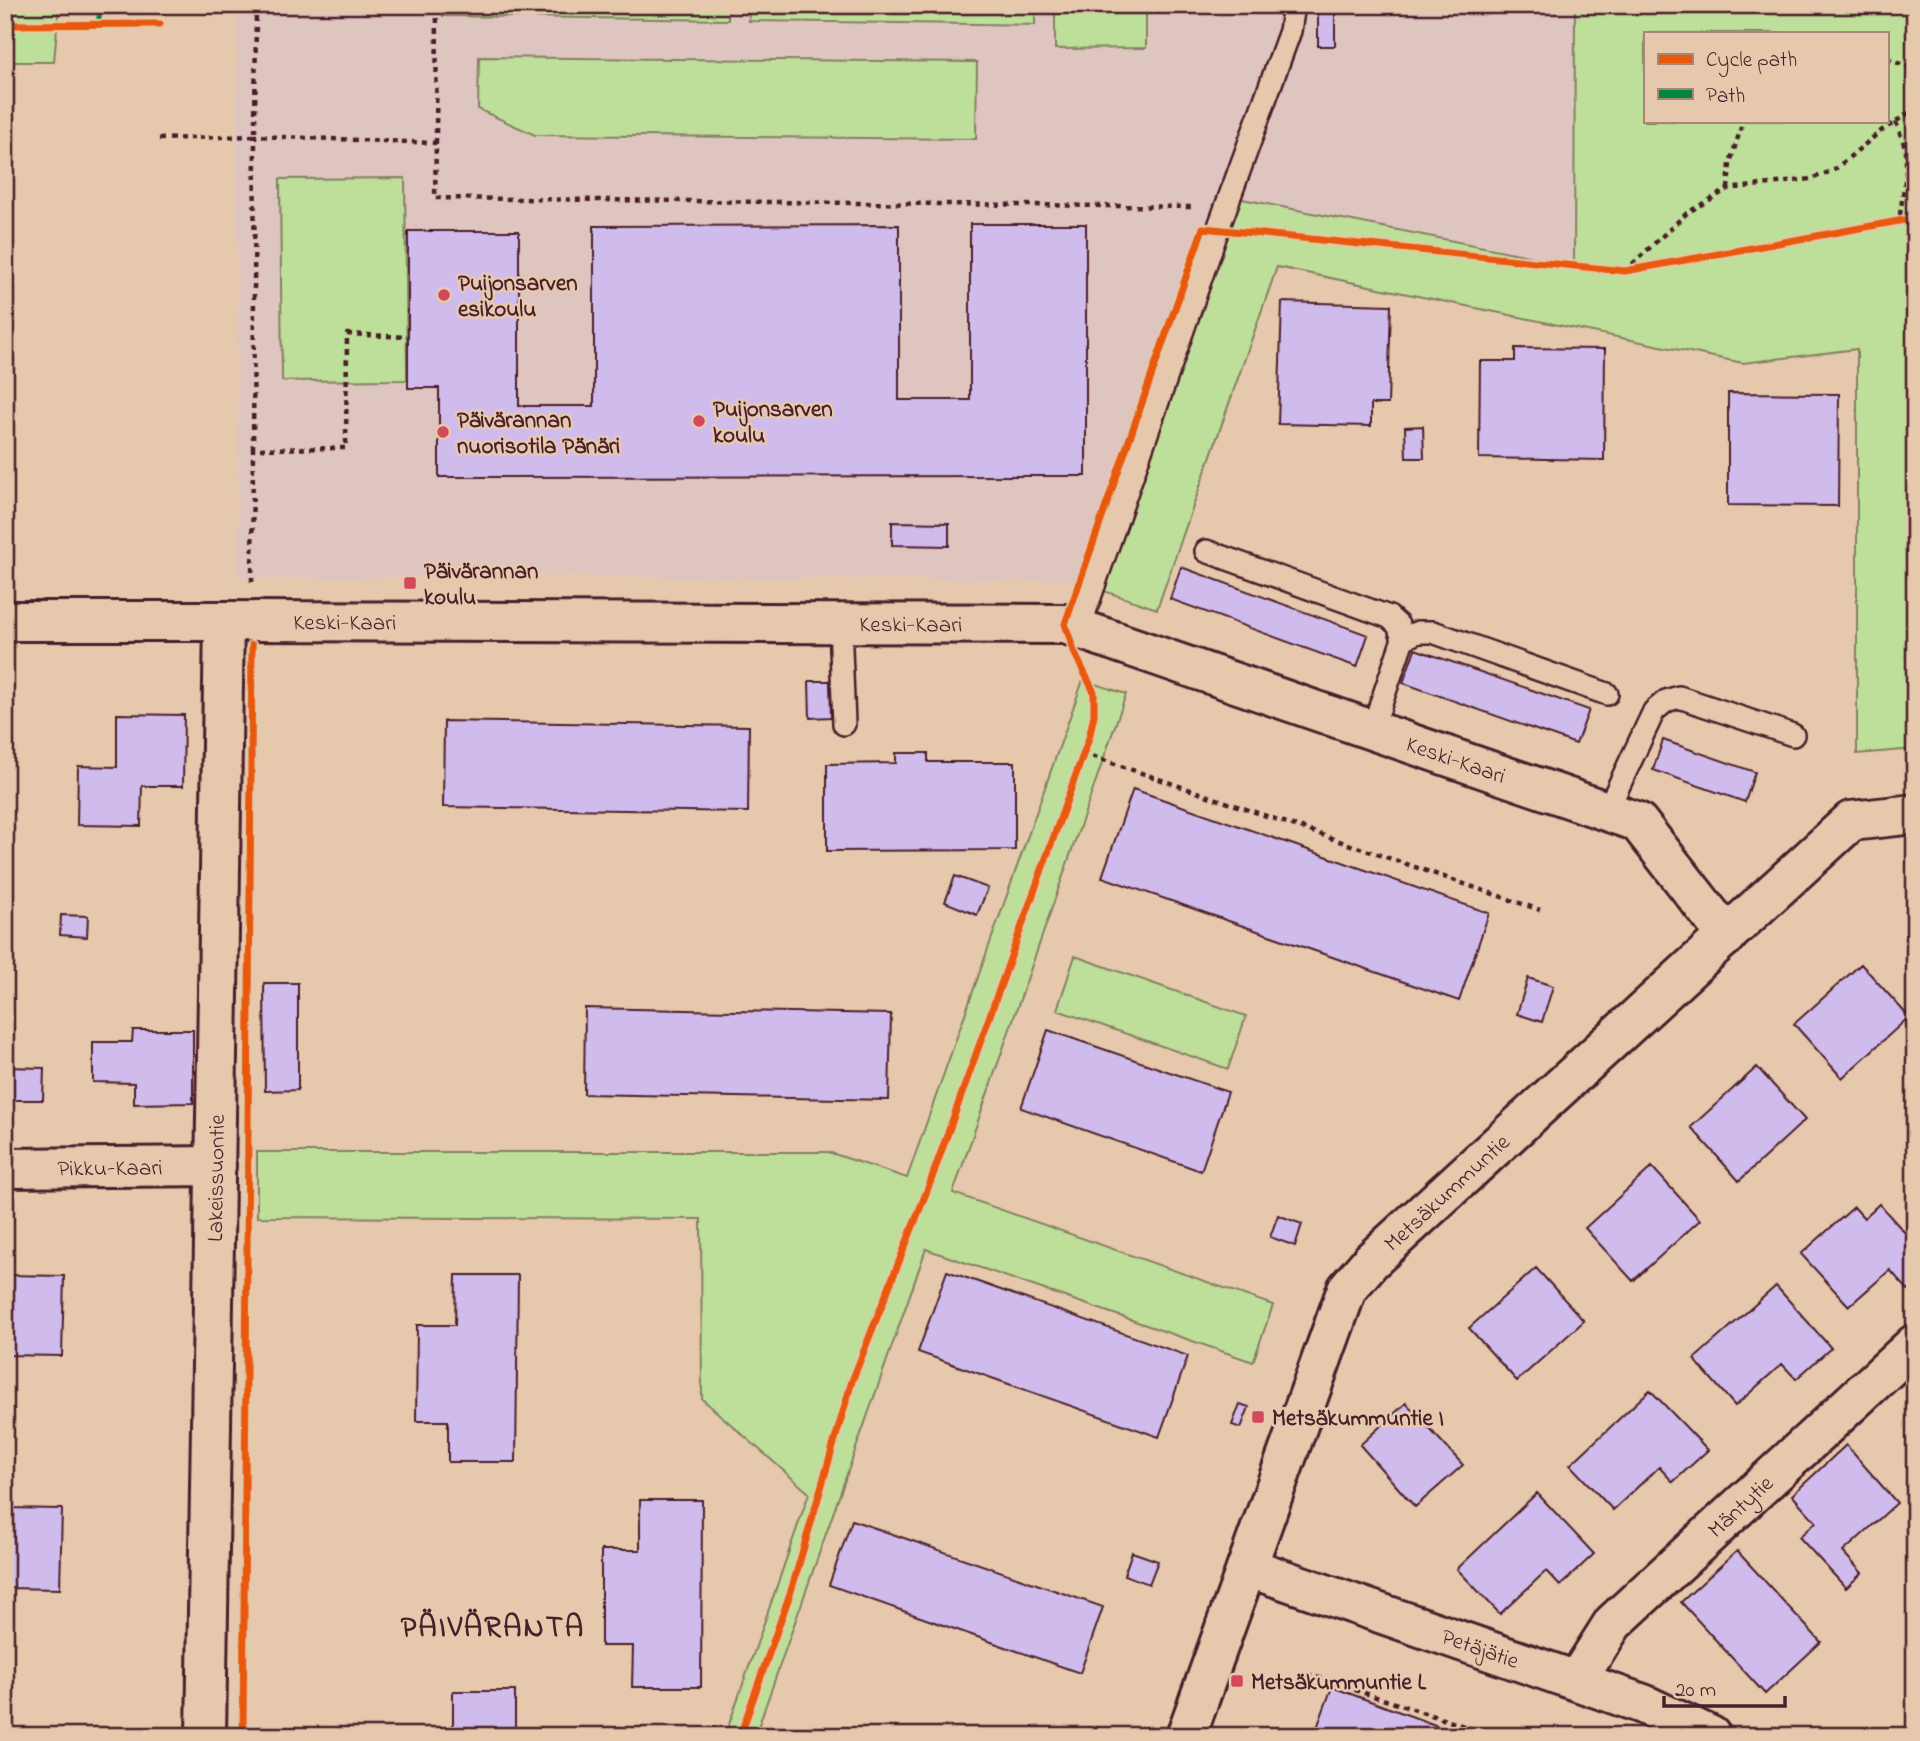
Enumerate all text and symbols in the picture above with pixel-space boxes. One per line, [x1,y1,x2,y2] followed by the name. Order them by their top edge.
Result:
[1644,32,1888,122] legend
[1706,46,1797,78] text: Cycle path
[1706,82,1745,112] text: Path
[458,268,578,327] place label: Puijonsarven esikoulu
[436,287,452,303] marker: Puijonsarven esikoulu
[713,394,833,453] place label: Puijonsarven koulu
[457,405,620,464] place label: Päivärannan nuorisotila Pänäri
[691,413,707,429] marker: Puijonsarven koulu
[435,424,451,440] marker: Päivärannan nuorisotila Pänäri
[424,556,538,615] place label: Päivärannan koulu
[402,575,418,591] marker: Päivärannan koulu
[293,607,397,641] street label: Keski-Kaari
[859,609,963,643] street label: Keski-Kaari
[1401,729,1510,794] street label: Keski-Kaari
[200,1113,235,1242] street label: Lakeissuontie
[1377,1127,1519,1260] street label: Metsäkummuntie
[57,1153,163,1187] street label: Pikku-Kaari
[1272,1403,1444,1436] place label: Metsäkummuntie I
[1250,1409,1266,1425] marker: Metsäkummuntie I
[1701,1468,1782,1547] street label: Mäntytie
[401,1607,585,1651] district label: PÄIVÄRANTA
[1436,1621,1523,1679] street label: Petäjätie
[1664,1664,1785,1708] scale bar
[1251,1667,1427,1700] place label: Metsäkummuntie L
[1229,1673,1245,1689] marker: Metsäkummuntie L
[1675,1676,1716,1706] text: 20 m

